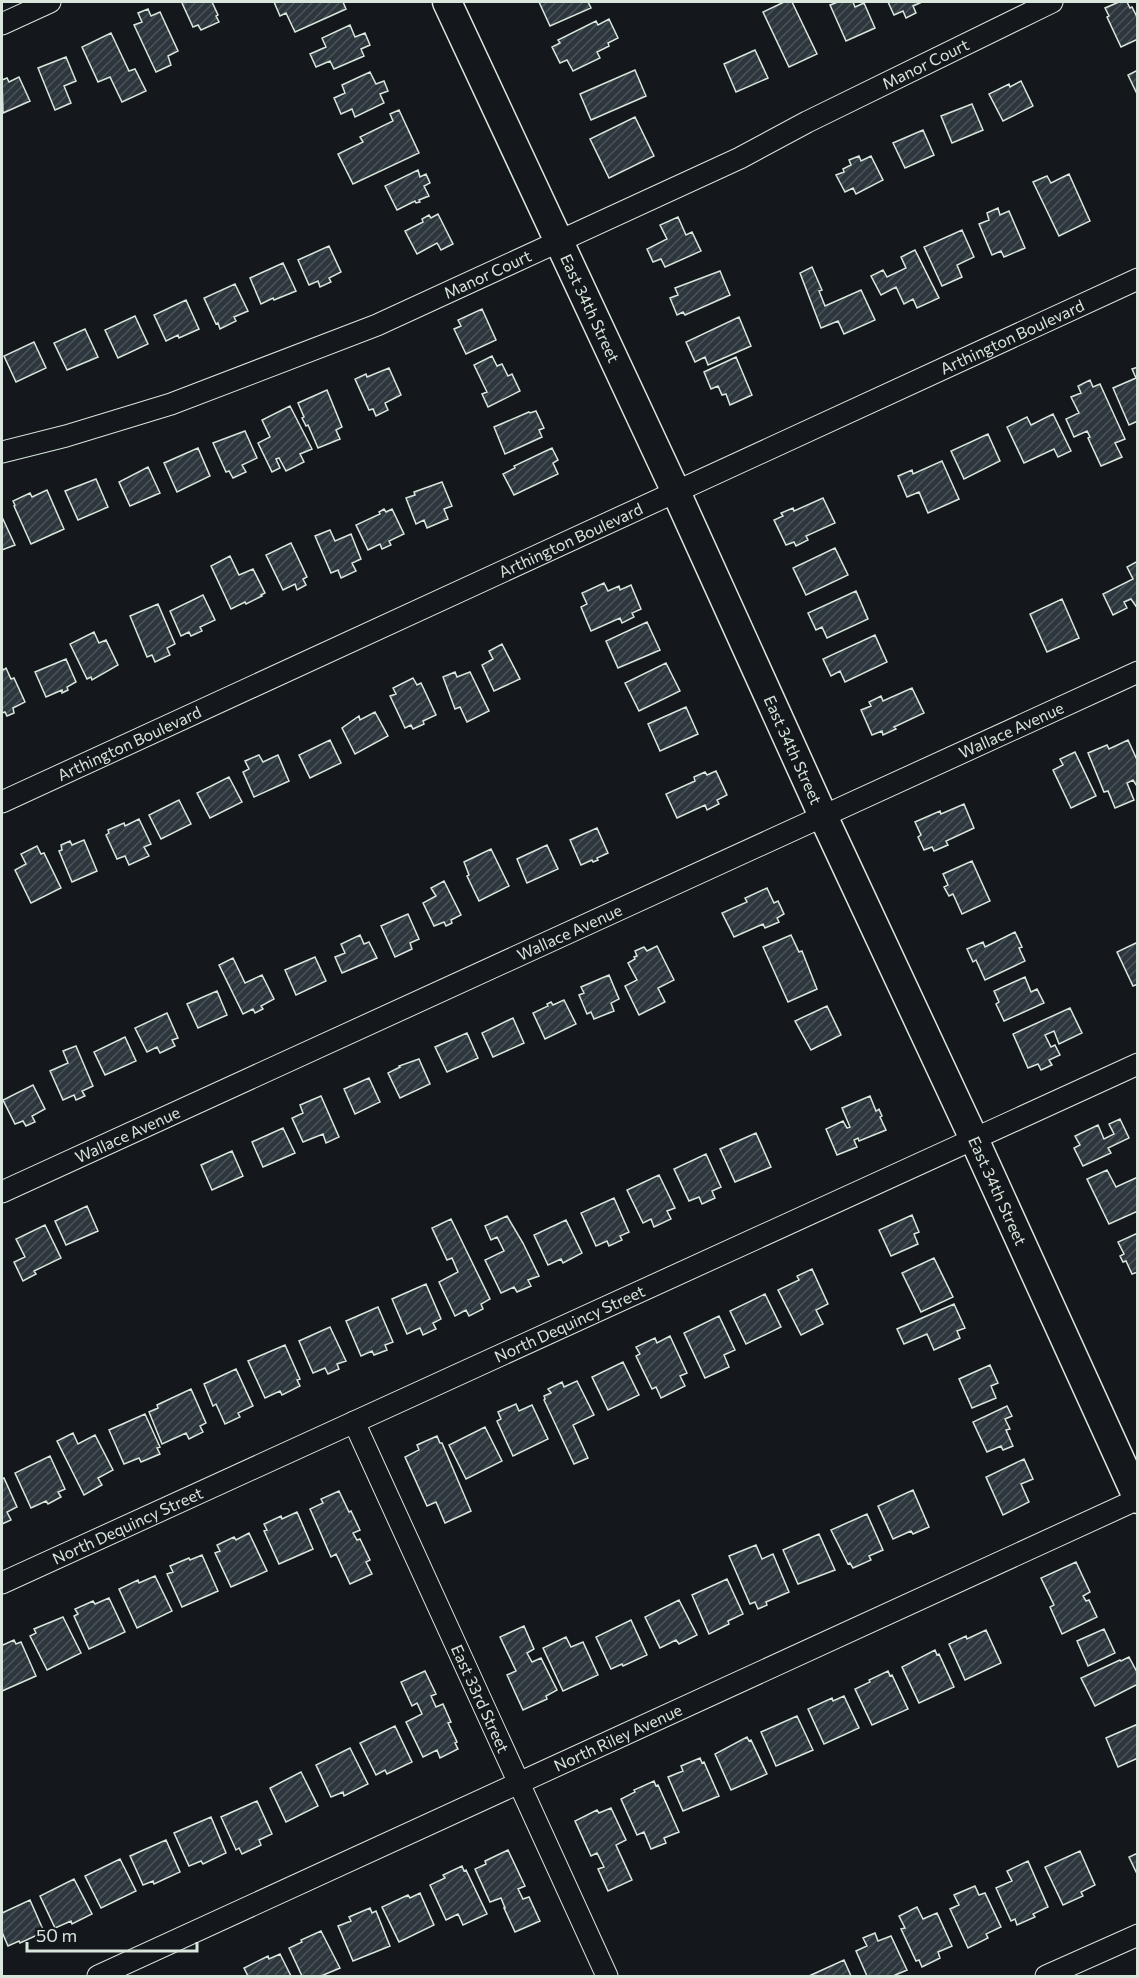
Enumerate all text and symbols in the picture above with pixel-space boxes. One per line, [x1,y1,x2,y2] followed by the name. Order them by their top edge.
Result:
[879,34,972,93] street label: Manor Court
[441,245,534,302] street label: Manor Court
[557,251,624,366] street label: East 34th Street
[937,295,1087,378] street label: Arthington Boulevard
[495,498,645,581] street label: Arthington Boulevard
[760,692,827,807] street label: East 34th Street
[956,697,1067,762] street label: Wallace Avenue
[54,702,204,784] street label: Arthington Boulevard
[514,900,625,964] street label: Wallace Avenue
[72,1102,183,1166] street label: Wallace Avenue
[965,1133,1031,1248] street label: East 34th Street
[491,1280,648,1366] street label: North Dequincy Street
[49,1482,206,1568] street label: North Dequincy Street
[448,1641,514,1756] street label: East 33rd Street
[551,1700,685,1775] street label: North Riley Avenue
[27,1915,196,1953] scale bar
[36,1924,77,1946] text: 50 m

